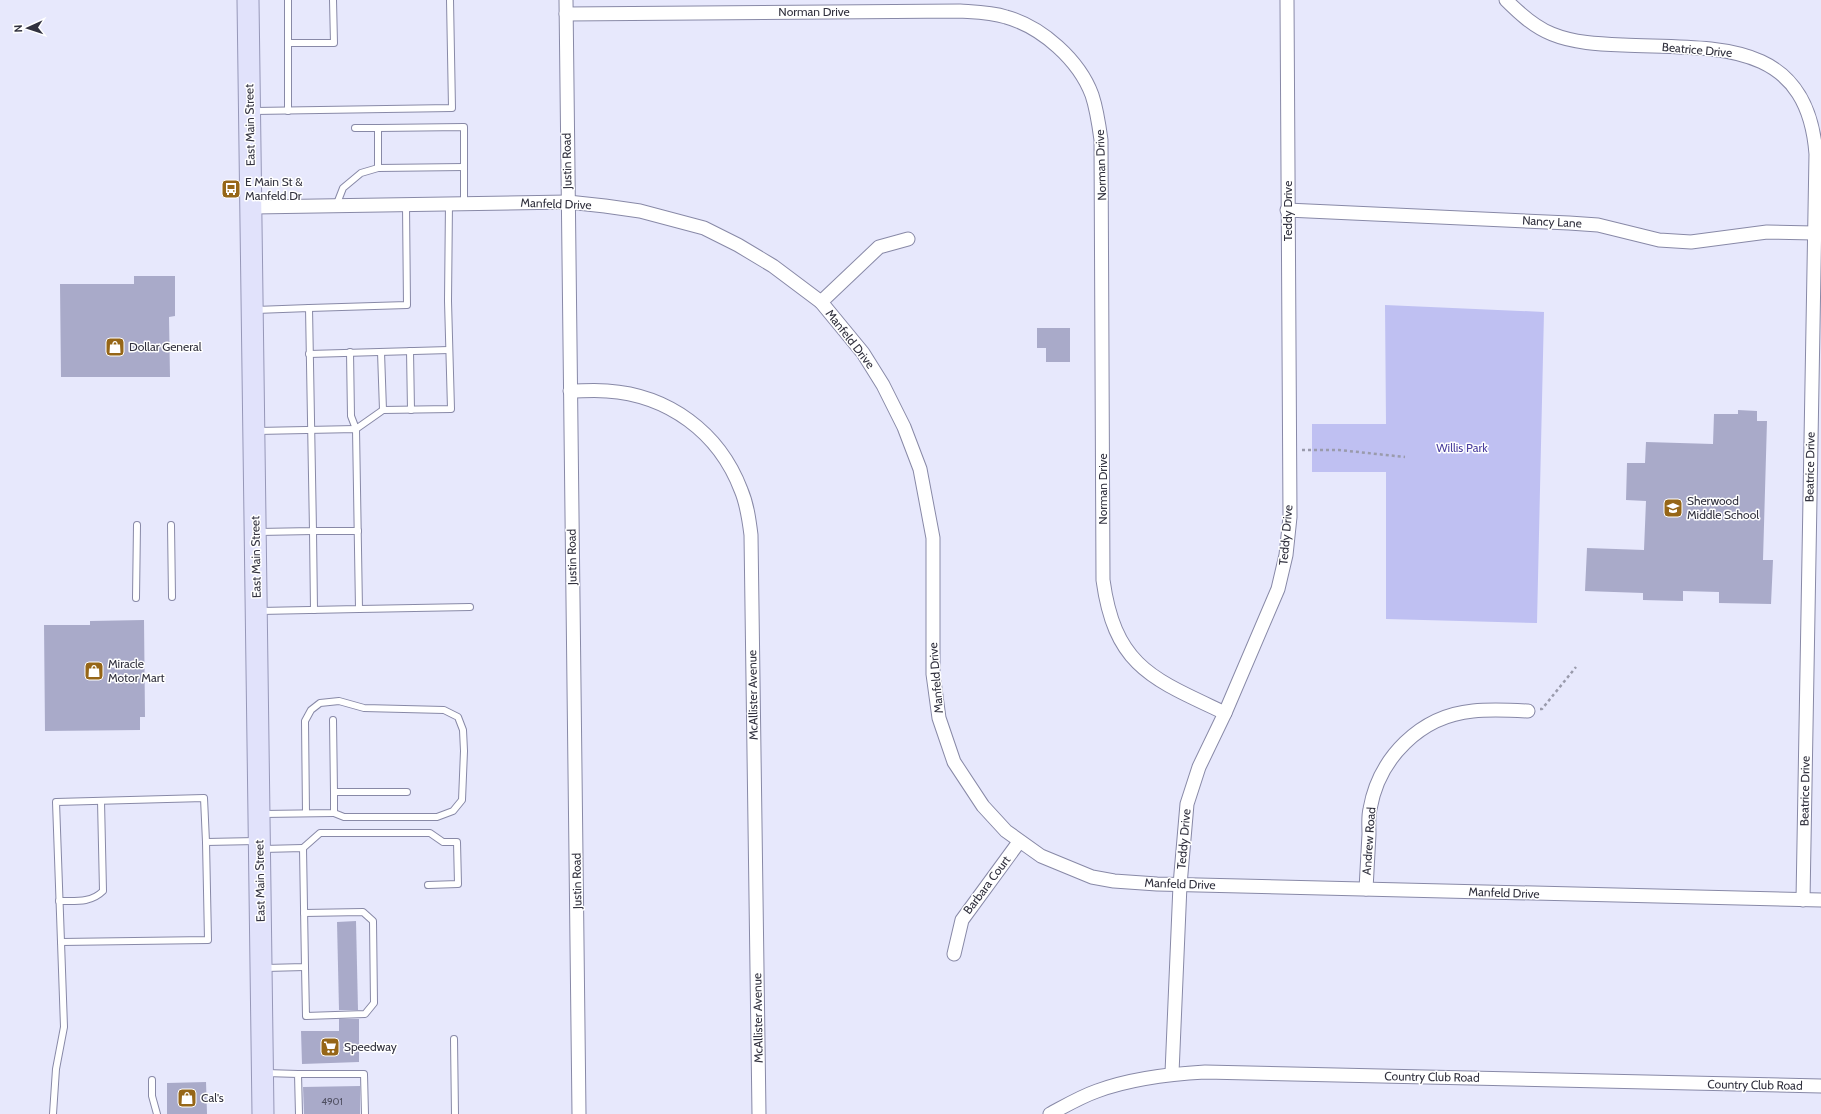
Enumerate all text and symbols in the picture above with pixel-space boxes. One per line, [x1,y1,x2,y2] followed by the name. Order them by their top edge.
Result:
[778,4,850,19] street label: Norman Drive
[8,8,48,48] north arrow
[11,24,25,33] text: N
[1661,39,1733,60] street label: Beatrice Drive
[241,84,258,166] street label: East Main Street
[1092,129,1109,201] street label: Norman Drive
[559,133,575,190] street label: Justin Road
[245,174,303,203] place label: E Main St & Manfeld Dr
[220,178,242,200] bus stop icon: E Main St & Manfeld Dr
[1280,181,1295,241] street label: Teddy Drive
[520,195,592,212] street label: Manfeld Drive
[1522,212,1582,231] street label: Nancy Lane
[823,306,878,371] street label: Manfeld Drive
[104,336,126,358] shop icon: Dollar General
[129,339,202,354] place label: Dollar General
[1801,432,1818,502] street label: Beatrice Drive
[1436,440,1488,455] park label: Willis Park
[1095,453,1110,525] street label: Norman Drive
[1687,493,1759,522] place label: Sherwood Middle School
[1662,497,1684,519] school or university icon: Sherwood Middle School
[1275,504,1296,566] street label: Teddy Drive
[247,516,264,598] street label: East Main Street
[564,529,580,586] street label: Justin Road
[925,642,946,714] street label: Manfeld Drive
[744,650,761,740] street label: McAllister Avenue
[108,656,164,685] place label: Miracle Motor Mart
[83,660,105,682] shop icon: Miracle Motor Mart
[1796,756,1813,826] street label: Beatrice Drive
[1359,807,1378,875] street label: Andrew Road
[1173,808,1194,870] street label: Teddy Drive
[251,840,268,922] street label: East Main Street
[569,853,585,910] street label: Justin Road
[960,853,1013,917] street label: Barbara Court
[1144,875,1216,892] street label: Manfeld Drive
[1468,884,1540,901] street label: Manfeld Drive
[749,973,766,1063] street label: McAllister Avenue
[319,1036,341,1058] supermarket icon: Speedway
[344,1039,397,1054] place label: Speedway
[1384,1068,1480,1085] street label: Country Club Road
[1707,1076,1803,1093] street label: Country Club Road
[176,1087,198,1109] shop icon: Cal's
[201,1090,224,1105] place label: Cal's
[321,1095,343,1108] house number: 4901

